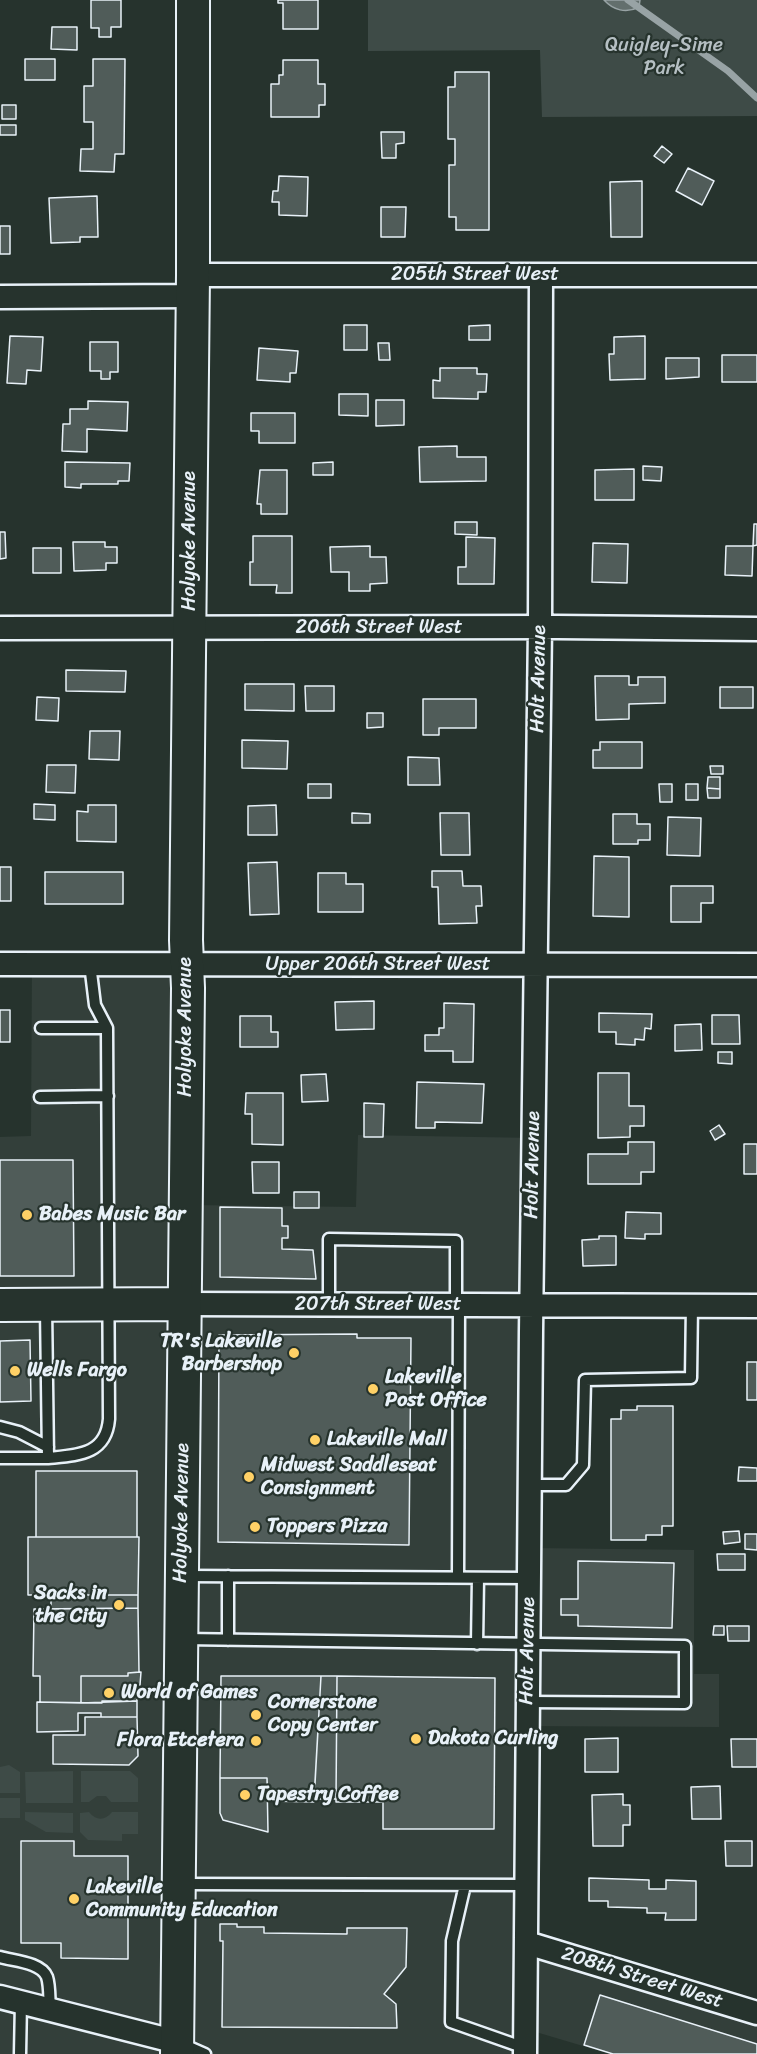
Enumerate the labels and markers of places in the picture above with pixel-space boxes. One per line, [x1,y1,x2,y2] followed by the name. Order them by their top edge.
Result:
[39,1203,185,1227] place label: Babes Music Bar
[20,1208,34,1222] marker: Babes Music Bar
[160,1330,282,1377] place label: TR's Lakeville Barbershop
[287,1346,301,1360] marker: TR's Lakeville Barbershop
[27,1359,127,1383] place label: Wells Fargo
[8,1364,22,1378] marker: Wells Fargo
[385,1366,487,1413] place label: Lakeville Post Office
[366,1382,380,1396] marker: Lakeville Post Office
[327,1428,447,1452] place label: Lakeville Mall
[308,1433,322,1447] marker: Lakeville Mall
[261,1454,437,1501] place label: Midwest Saddleseat Consignment
[242,1470,256,1484] marker: Midwest Saddleseat Consignment
[267,1515,387,1539] place label: Toppers Pizza
[248,1520,262,1534] marker: Toppers Pizza
[34,1582,107,1629] place label: Sacks in the City
[112,1598,126,1612] marker: Sacks in the City
[121,1681,258,1705] place label: World of Games
[102,1686,116,1700] marker: World of Games
[268,1691,378,1738] place label: Cornerstone Copy Center
[249,1708,263,1722] marker: Cornerstone Copy Center
[428,1727,558,1751] place label: Dakota Curling
[117,1729,244,1753] place label: Flora Etcetera
[409,1732,423,1746] marker: Dakota Curling
[249,1734,263,1748] marker: Flora Etcetera
[257,1783,399,1807] place label: Tapestry Coffee
[238,1788,252,1802] marker: Tapestry Coffee
[86,1876,278,1923] place label: Lakeville Community Education
[67,1892,81,1906] marker: Lakeville Community Education

